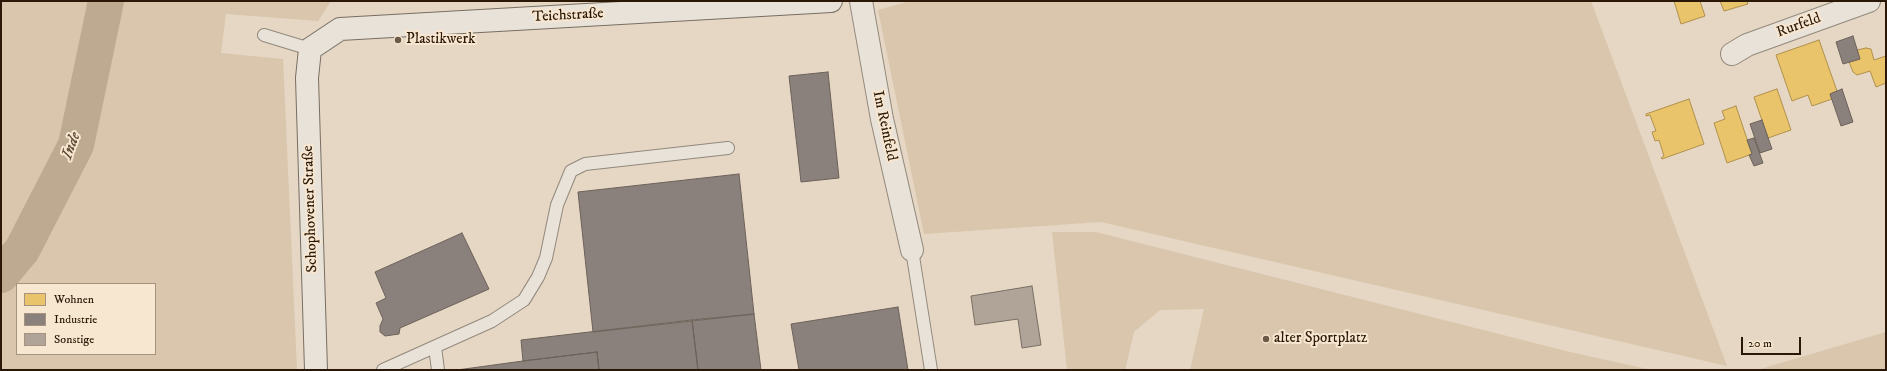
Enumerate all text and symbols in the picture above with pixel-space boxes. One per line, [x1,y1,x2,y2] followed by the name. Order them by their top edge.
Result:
[532,5,604,27] street label: Teichstraße
[1774,10,1824,42] street label: Rurfeld
[406,31,475,49] place label: Plastikwerk
[393,35,403,45] marker: Plastikwerk
[868,89,900,163] street label: Im Reinfeld
[58,130,86,162] water label: Inde
[300,145,322,273] street label: Schophovener Straße
[16,283,156,355] legend
[54,292,94,307] text: Wohnen
[54,312,97,327] text: Industrie
[1743,329,1803,355] scale bar
[1274,330,1367,348] place label: alter Sportplatz
[54,332,94,347] text: Sonstige
[1261,334,1271,344] marker: alter Sportplatz
[1748,336,1772,351] text: 20 m

